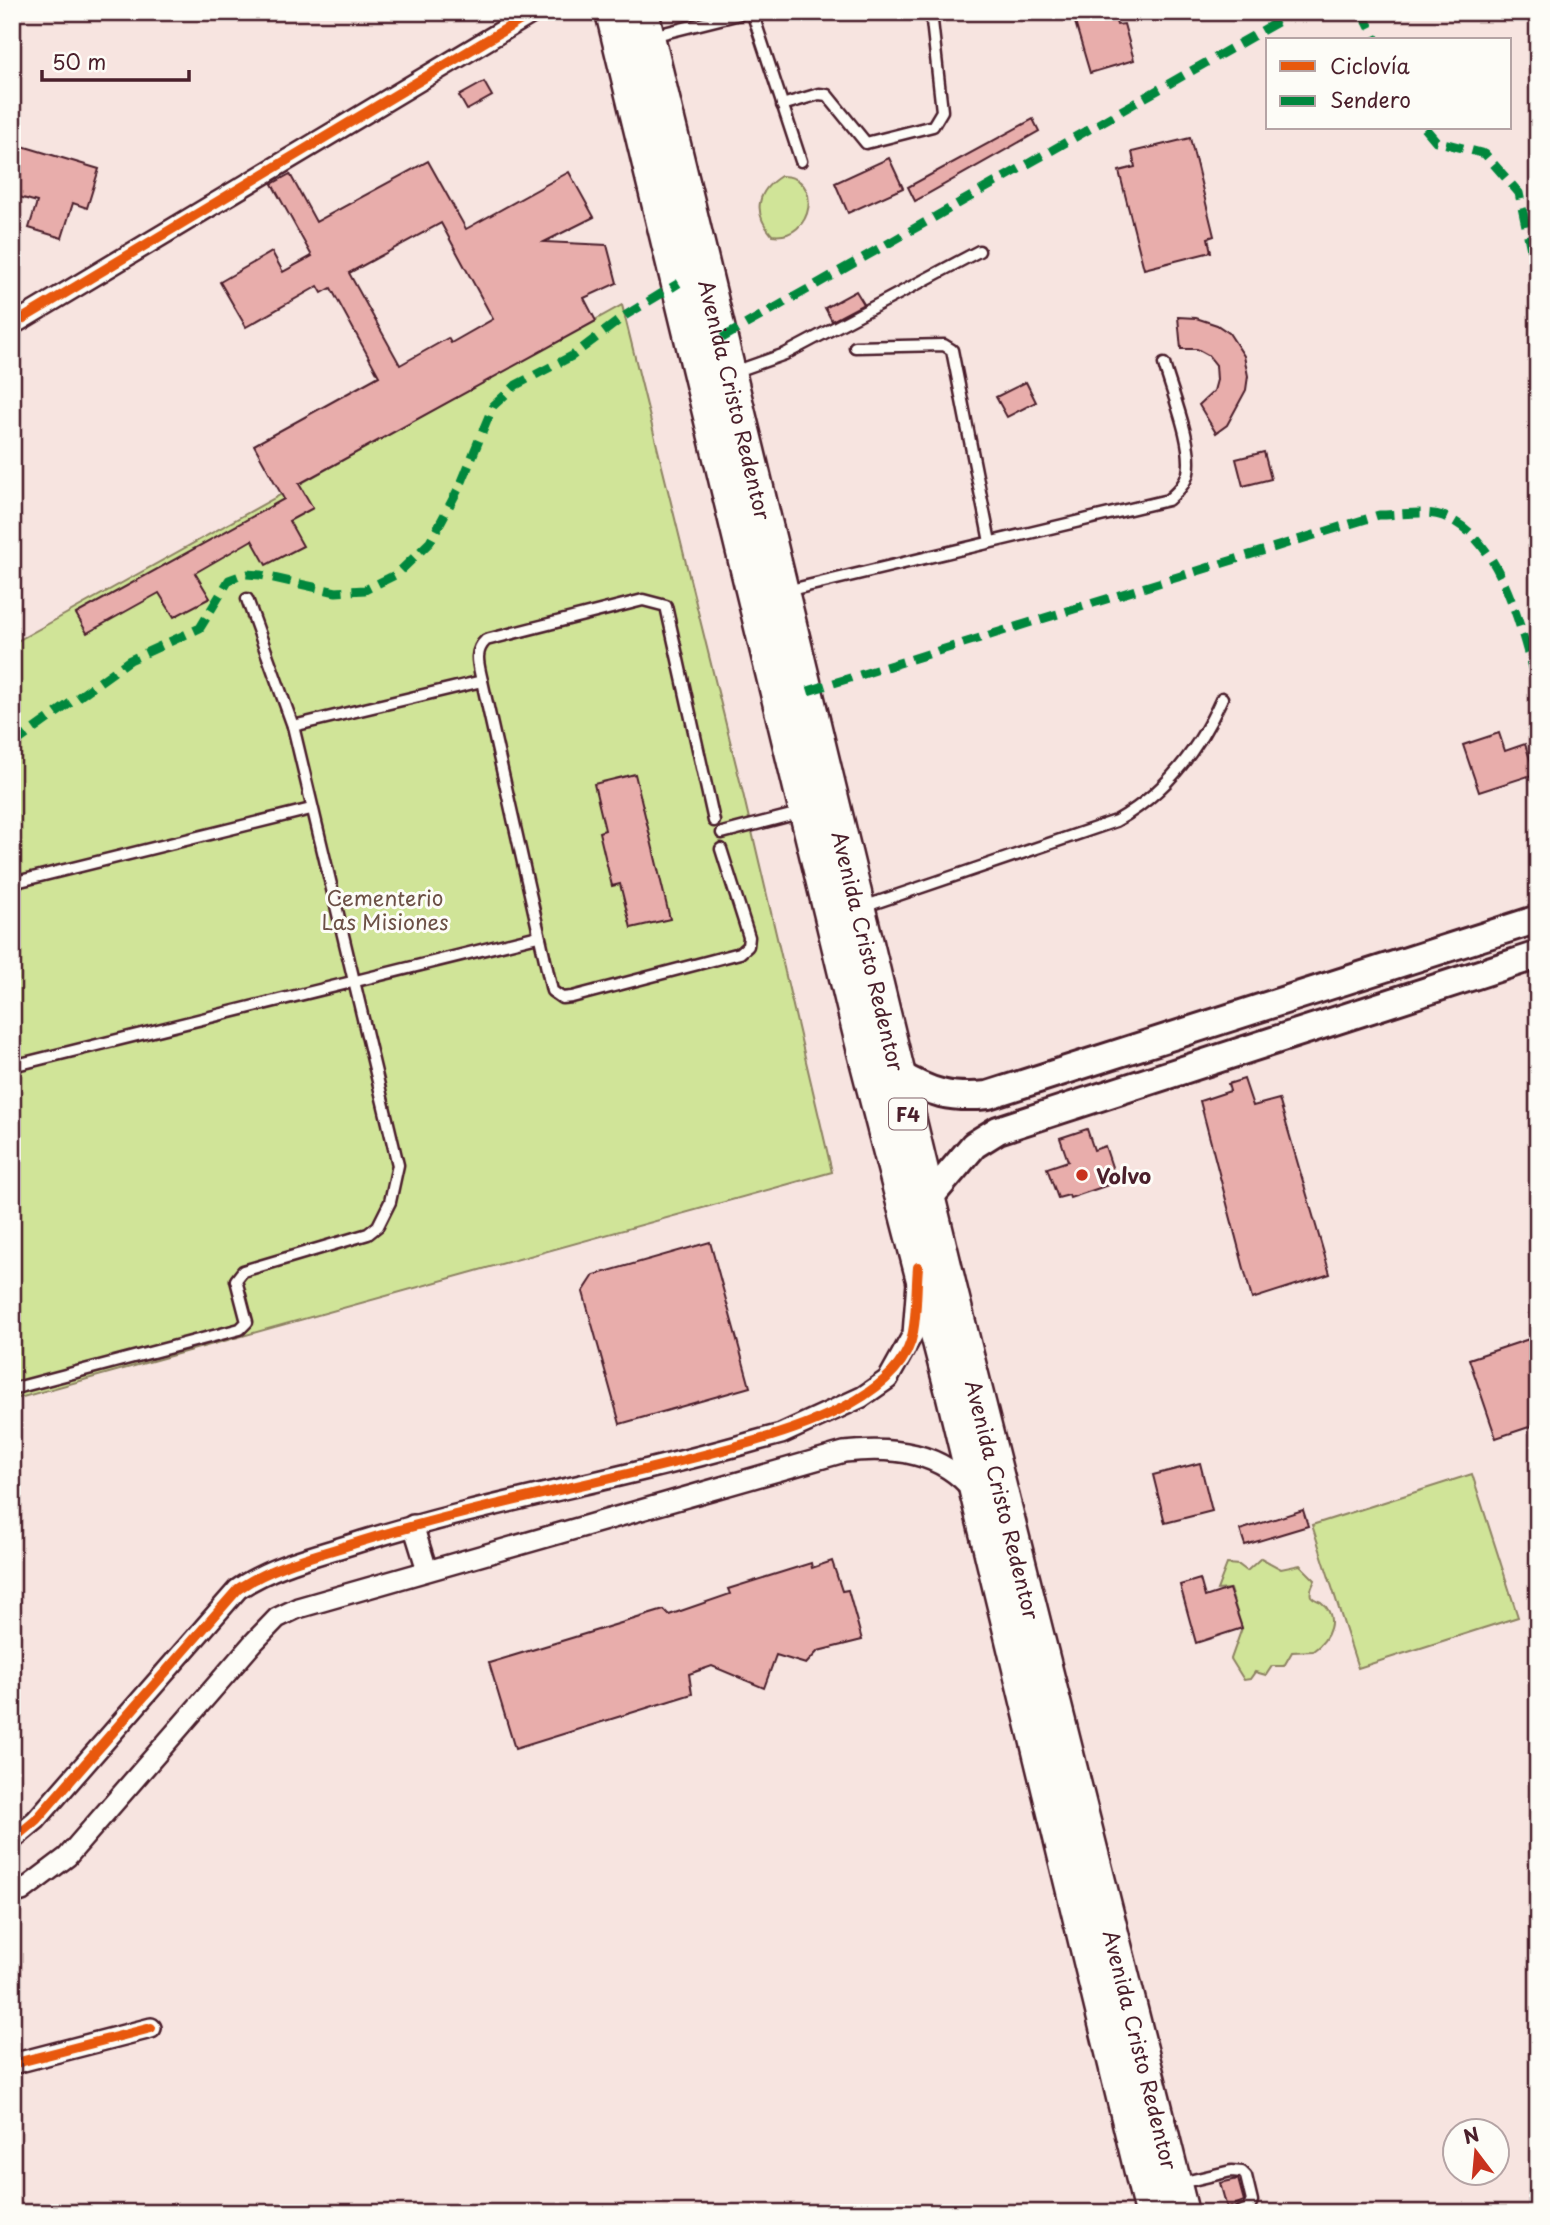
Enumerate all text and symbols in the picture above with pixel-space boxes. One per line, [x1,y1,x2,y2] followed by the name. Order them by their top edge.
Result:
[42,38,189,82] scale bar
[1266,38,1512,130] legend
[52,45,106,77] text: 50 m
[1330,49,1411,81] text: Ciclovía
[1330,83,1411,115] text: Sendero
[691,276,780,523] street label: Avenida Cristo Redentor
[824,828,913,1075] street label: Avenida Cristo Redentor
[321,881,449,937] park label: Cementerio Las Misiones
[889,1098,927,1130] road number: F4
[1096,1159,1151,1191] place label: Volvo
[1074,1167,1090,1183] marker: Volvo
[958,1376,1049,1623] street label: Avenida Cristo Redentor
[1096,1926,1187,2173] street label: Avenida Cristo Redentor
[1442,2116,1512,2186] north arrow
[1460,2119,1482,2150] text: N

